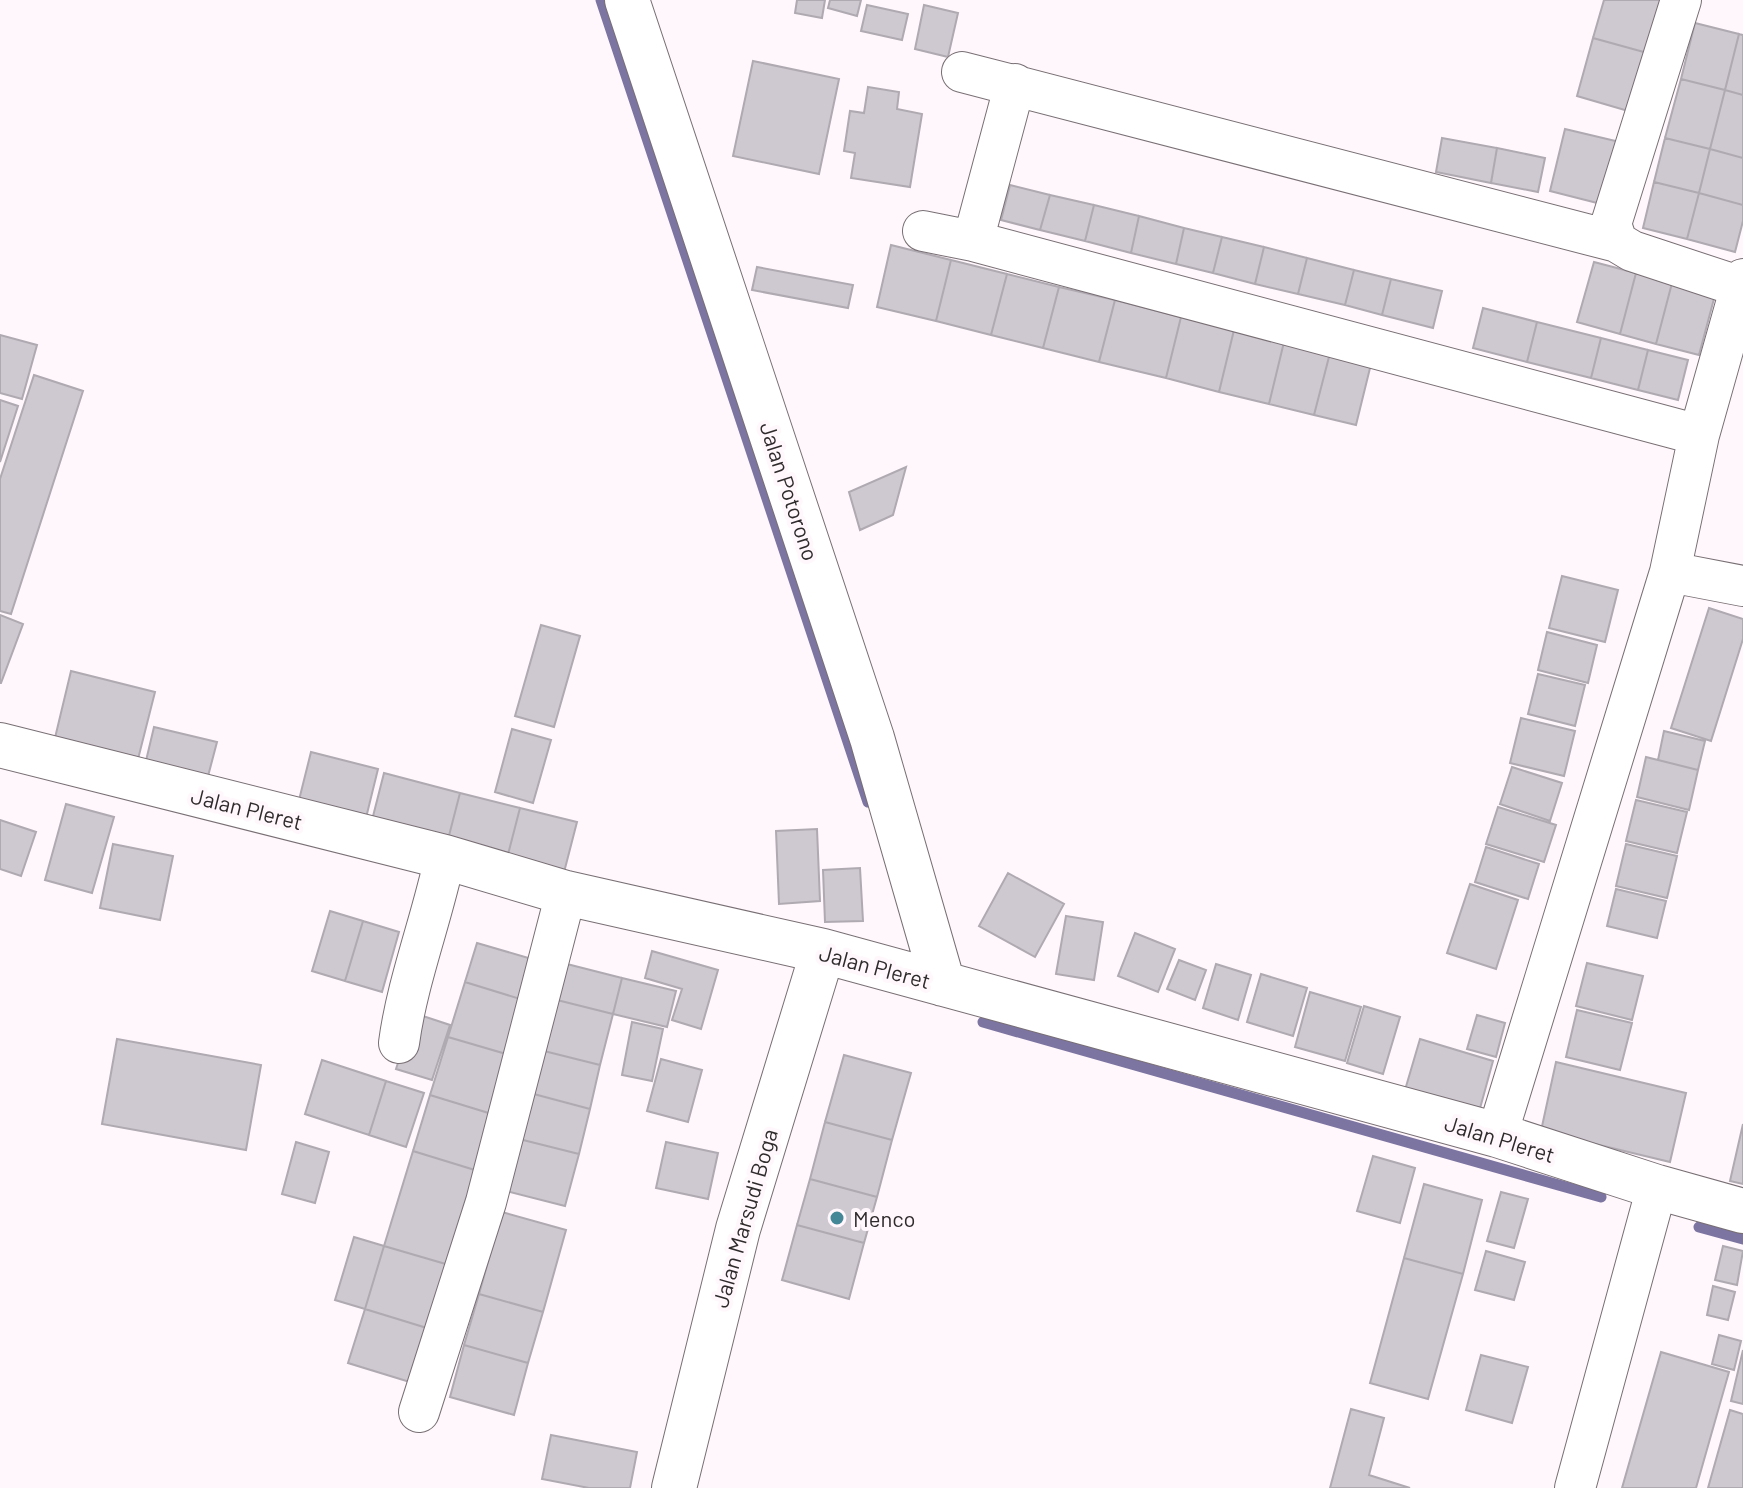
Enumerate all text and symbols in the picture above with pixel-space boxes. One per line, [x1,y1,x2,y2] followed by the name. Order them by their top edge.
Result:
[755,418,825,564] street label: Jalan Potorono
[189,782,305,834] street label: Jalan Pleret
[817,939,933,993] street label: Jalan Pleret
[1442,1109,1558,1167] street label: Jalan Pleret
[706,1126,782,1310] street label: Jalan Marsudi Boga
[853,1205,916,1231] place label: Menco
[828,1209,846,1227] marker: Menco

